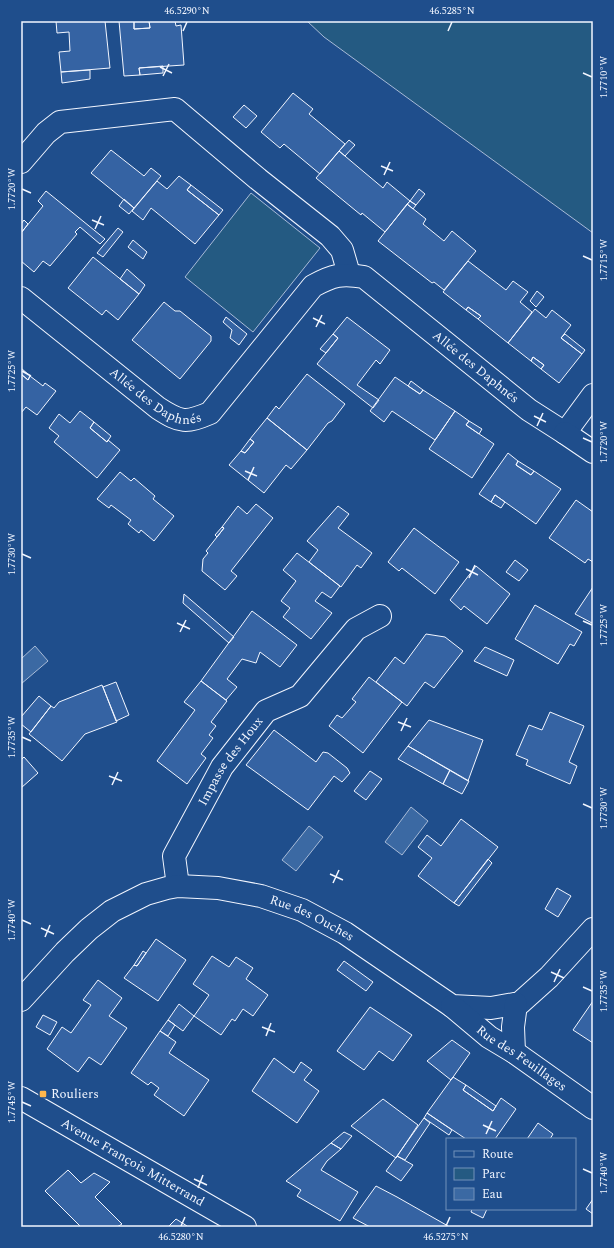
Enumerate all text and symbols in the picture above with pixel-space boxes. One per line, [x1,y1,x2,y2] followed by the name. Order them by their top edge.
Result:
[164,3,210,19] text: 46.5290°N
[429,3,475,19] text: 46.5285°N
[596,56,612,98] text: 1.7710°W
[4,168,20,210] text: 1.7720°W
[596,239,612,281] text: 1.7715°W
[428,326,523,408] street label: Allée des Daphnés
[4,350,20,392] text: 1.7725°W
[105,363,204,430] street label: Allée des Daphnés
[596,421,612,463] text: 1.7720°W
[4,533,20,575] text: 1.7730°W
[596,604,612,646] text: 1.7725°W
[193,712,268,809] street label: Impasse des Houx
[4,716,20,758] text: 1.7735°W
[596,787,612,829] text: 1.7730°W
[267,890,358,946] street label: Rue des Ouches
[4,899,20,941] text: 1.7740°W
[596,970,612,1012] text: 1.7735°W
[472,1020,571,1096] street label: Rue des Feuillages
[4,1081,20,1123] text: 1.7745°W
[51,1084,99,1104] place label: Rouliers
[38,1089,48,1099] marker: Rouliers
[57,1113,208,1212] street label: Avenue François Mitterrand
[446,1138,576,1210] legend
[482,1145,513,1164] text: Route
[596,1152,612,1194] text: 1.7740°W
[482,1165,506,1184] text: Parc
[482,1185,503,1204] text: Eau
[158,1229,204,1245] text: 46.5280°N
[423,1229,469,1245] text: 46.5275°N

